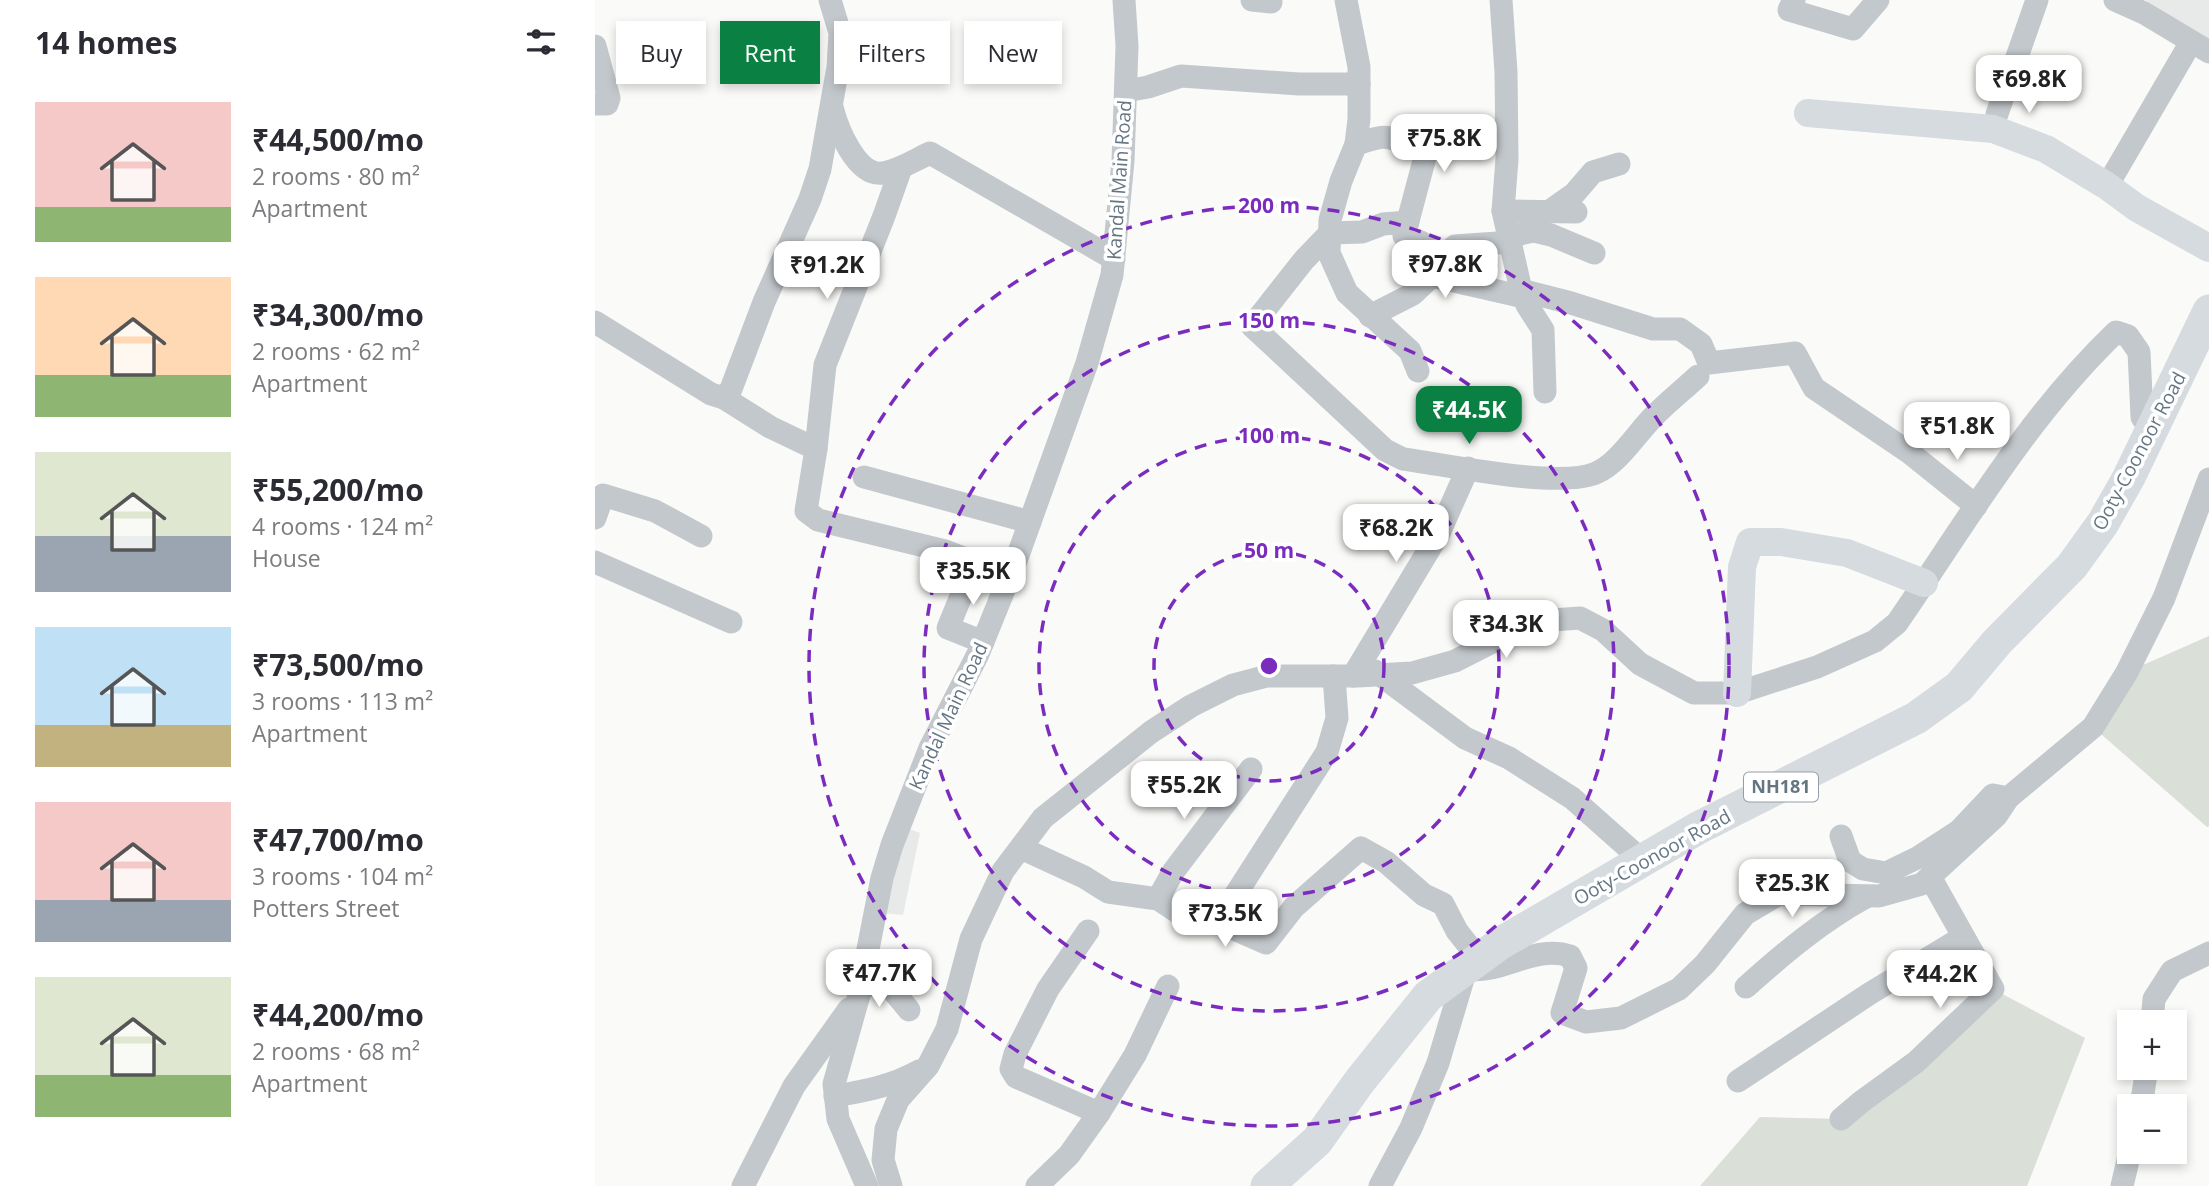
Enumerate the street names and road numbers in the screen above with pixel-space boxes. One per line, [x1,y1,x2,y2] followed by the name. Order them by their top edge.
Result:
[1100,99,1138,261] street label: Kandal Main Road
[2086,367,2192,535] street label: Ooty-Coonoor Road
[902,638,994,794] street label: Kandal Main Road
[1744,772,1818,802] road number: NH181
[1569,803,1735,911] street label: Ooty-Coonoor Road

